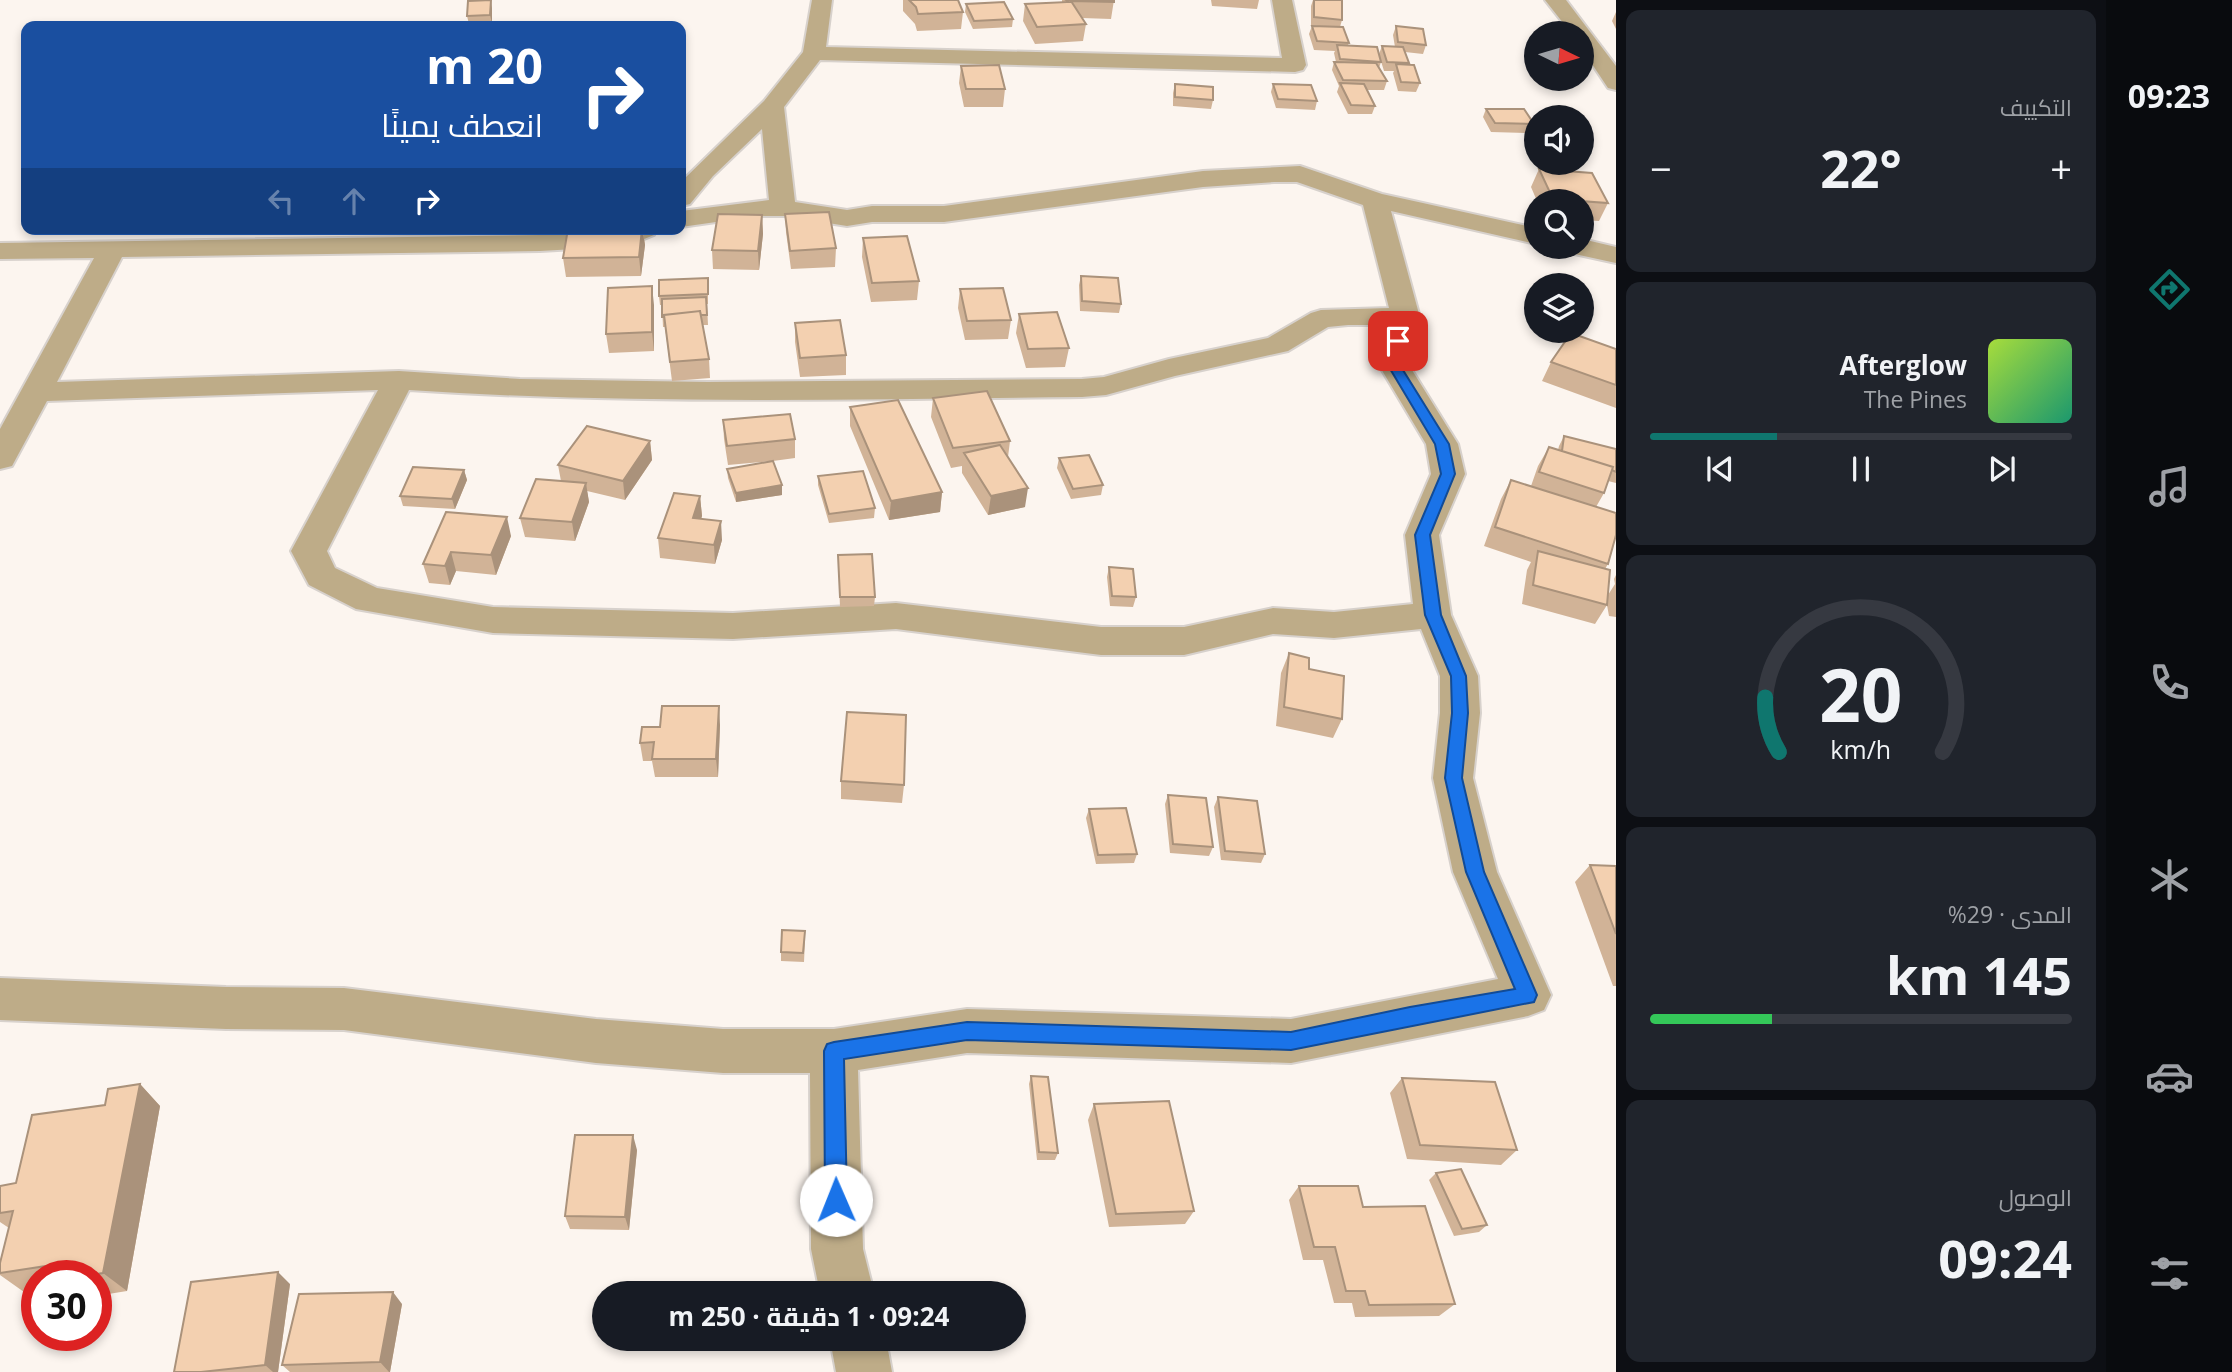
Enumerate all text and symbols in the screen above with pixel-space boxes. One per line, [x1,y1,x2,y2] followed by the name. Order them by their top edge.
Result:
[1524,21,1594,91] north arrow
[1524,21,1594,343] map controls
[426,32,543,98] text: 20 m
[567,49,658,140] icon: right
[2128,74,2210,117] text: 09:23
[2000,91,2072,123] text: التكييف
[381,103,543,146] text: انعطف يمينًا
[1524,105,1594,175] button: sound
[1820,132,1902,203] text: 22°
[1650,142,1672,194] text: −
[2050,142,2072,194] text: +
[262,182,300,220] icon: left
[335,182,373,220] icon: ahead
[408,182,446,220] icon: right
[1524,189,1594,259] button: search
[2145,265,2194,314] icon: directions
[1524,273,1594,343] button: layers
[1368,311,1428,371] pin
[1379,322,1417,360] icon: arrive
[1840,347,1967,383] text: Afterglow
[1864,383,1967,415] text: The Pines
[1701,450,1739,488] icon: previous
[1842,450,1880,488] icon: pause
[1983,450,2021,488] icon: next
[2145,462,2194,511] icon: music
[1819,644,1903,743] text: 20
[2145,658,2194,707] icon: phone
[1831,732,1891,766] text: km/h
[2145,855,2194,904] icon: climate
[1948,898,2072,930] text: المدى · 29%
[1886,939,2072,1010] text: 145 km
[2145,1052,2194,1101] icon: car
[799,1163,873,1237] position arrow
[1999,1181,2072,1213] text: الوصول
[1938,1222,2072,1293] text: 09:24
[2145,1249,2194,1298] icon: filters
[21,1260,112,1351] speed limit sign: 30
[669,1298,949,1334] text: 09:24 · 1 دقيقة · 250 m

